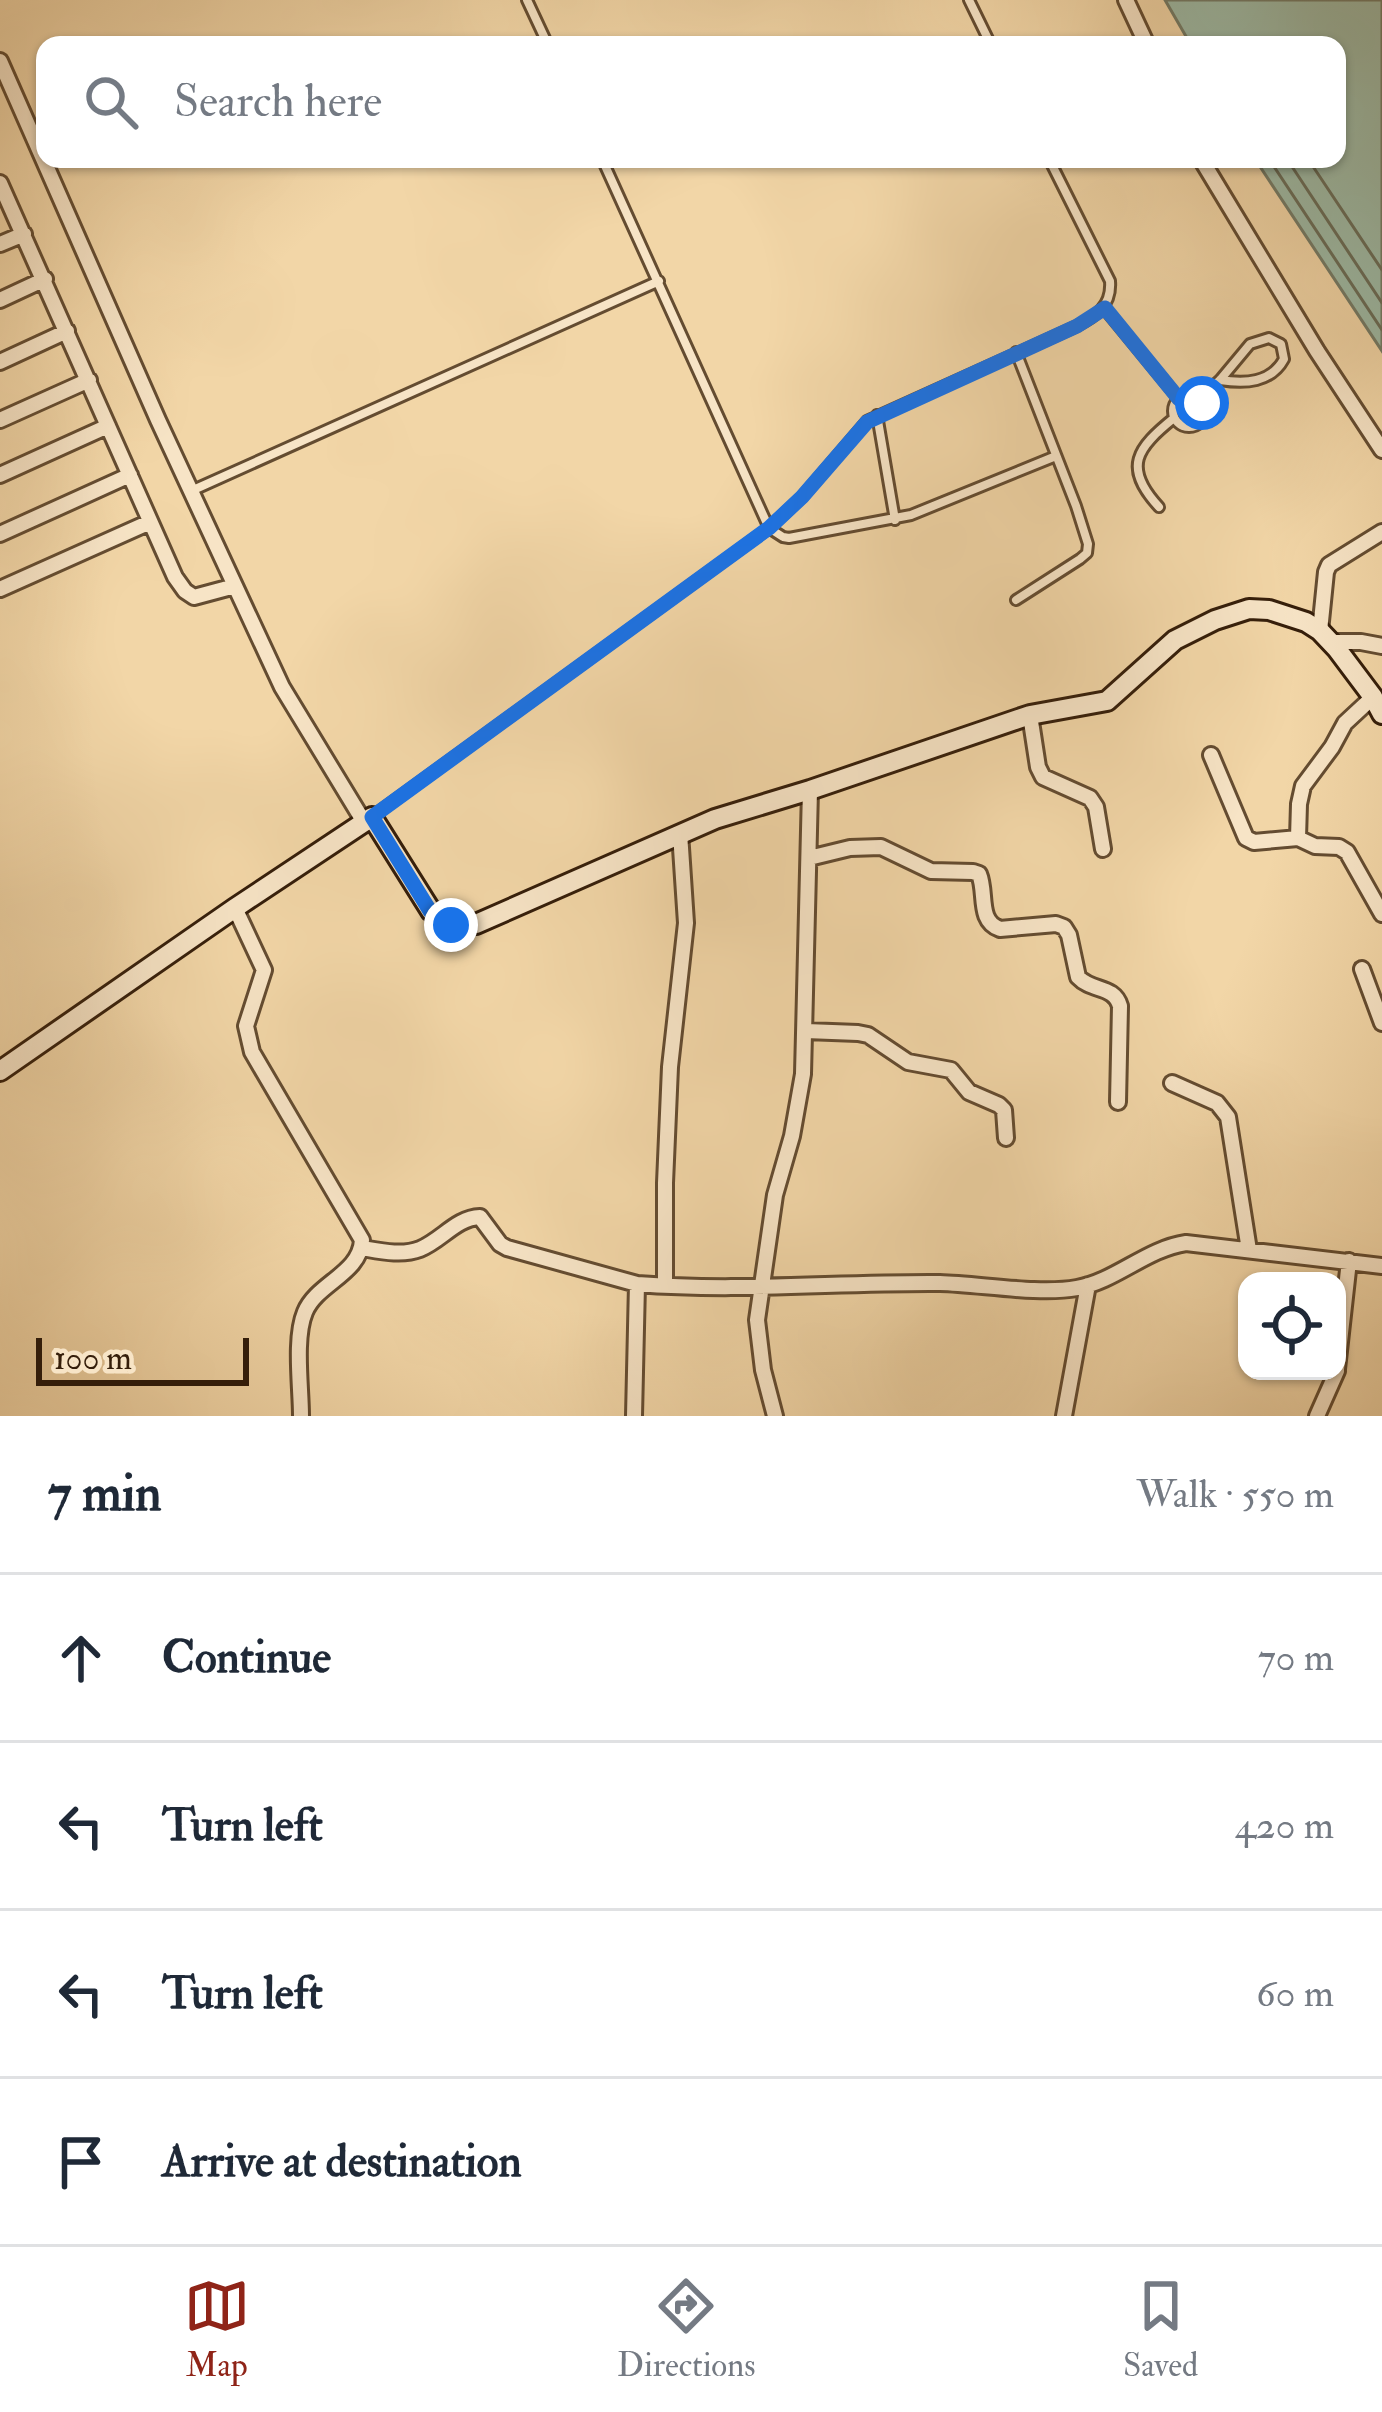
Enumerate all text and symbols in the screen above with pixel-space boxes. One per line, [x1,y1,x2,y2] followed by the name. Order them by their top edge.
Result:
[36,36,1346,168] search box
[78,69,144,135] icon: search
[174,74,382,130] text: Search here
[1175,376,1229,430] route start
[424,898,478,952] route end
[1238,1272,1346,1380] map controls
[1238,1272,1346,1380] button: locate
[36,1332,249,1385] scale bar
[54,1338,132,1379] text: 100 m
[48,1462,162,1526] text: 7 min
[1137,1470,1334,1519] text: Walk · 550 m
[48,1625,114,1691] icon: ahead
[162,1630,331,1686] text: Continue
[1258,1633,1334,1682] text: 70 m
[48,1793,114,1859] icon: left
[162,1798,323,1854] text: Turn left
[1235,1801,1334,1850] text: 420 m
[48,1961,114,2027] icon: left
[162,1966,323,2022] text: Turn left
[1256,1969,1334,2018] text: 60 m
[48,2129,114,2195] icon: arrive
[162,2134,522,2190] text: Arrive at destination
[184,2273,250,2386] tab: Map
[617,2273,756,2386] tab: Directions
[1123,2273,1198,2386] tab: Saved

